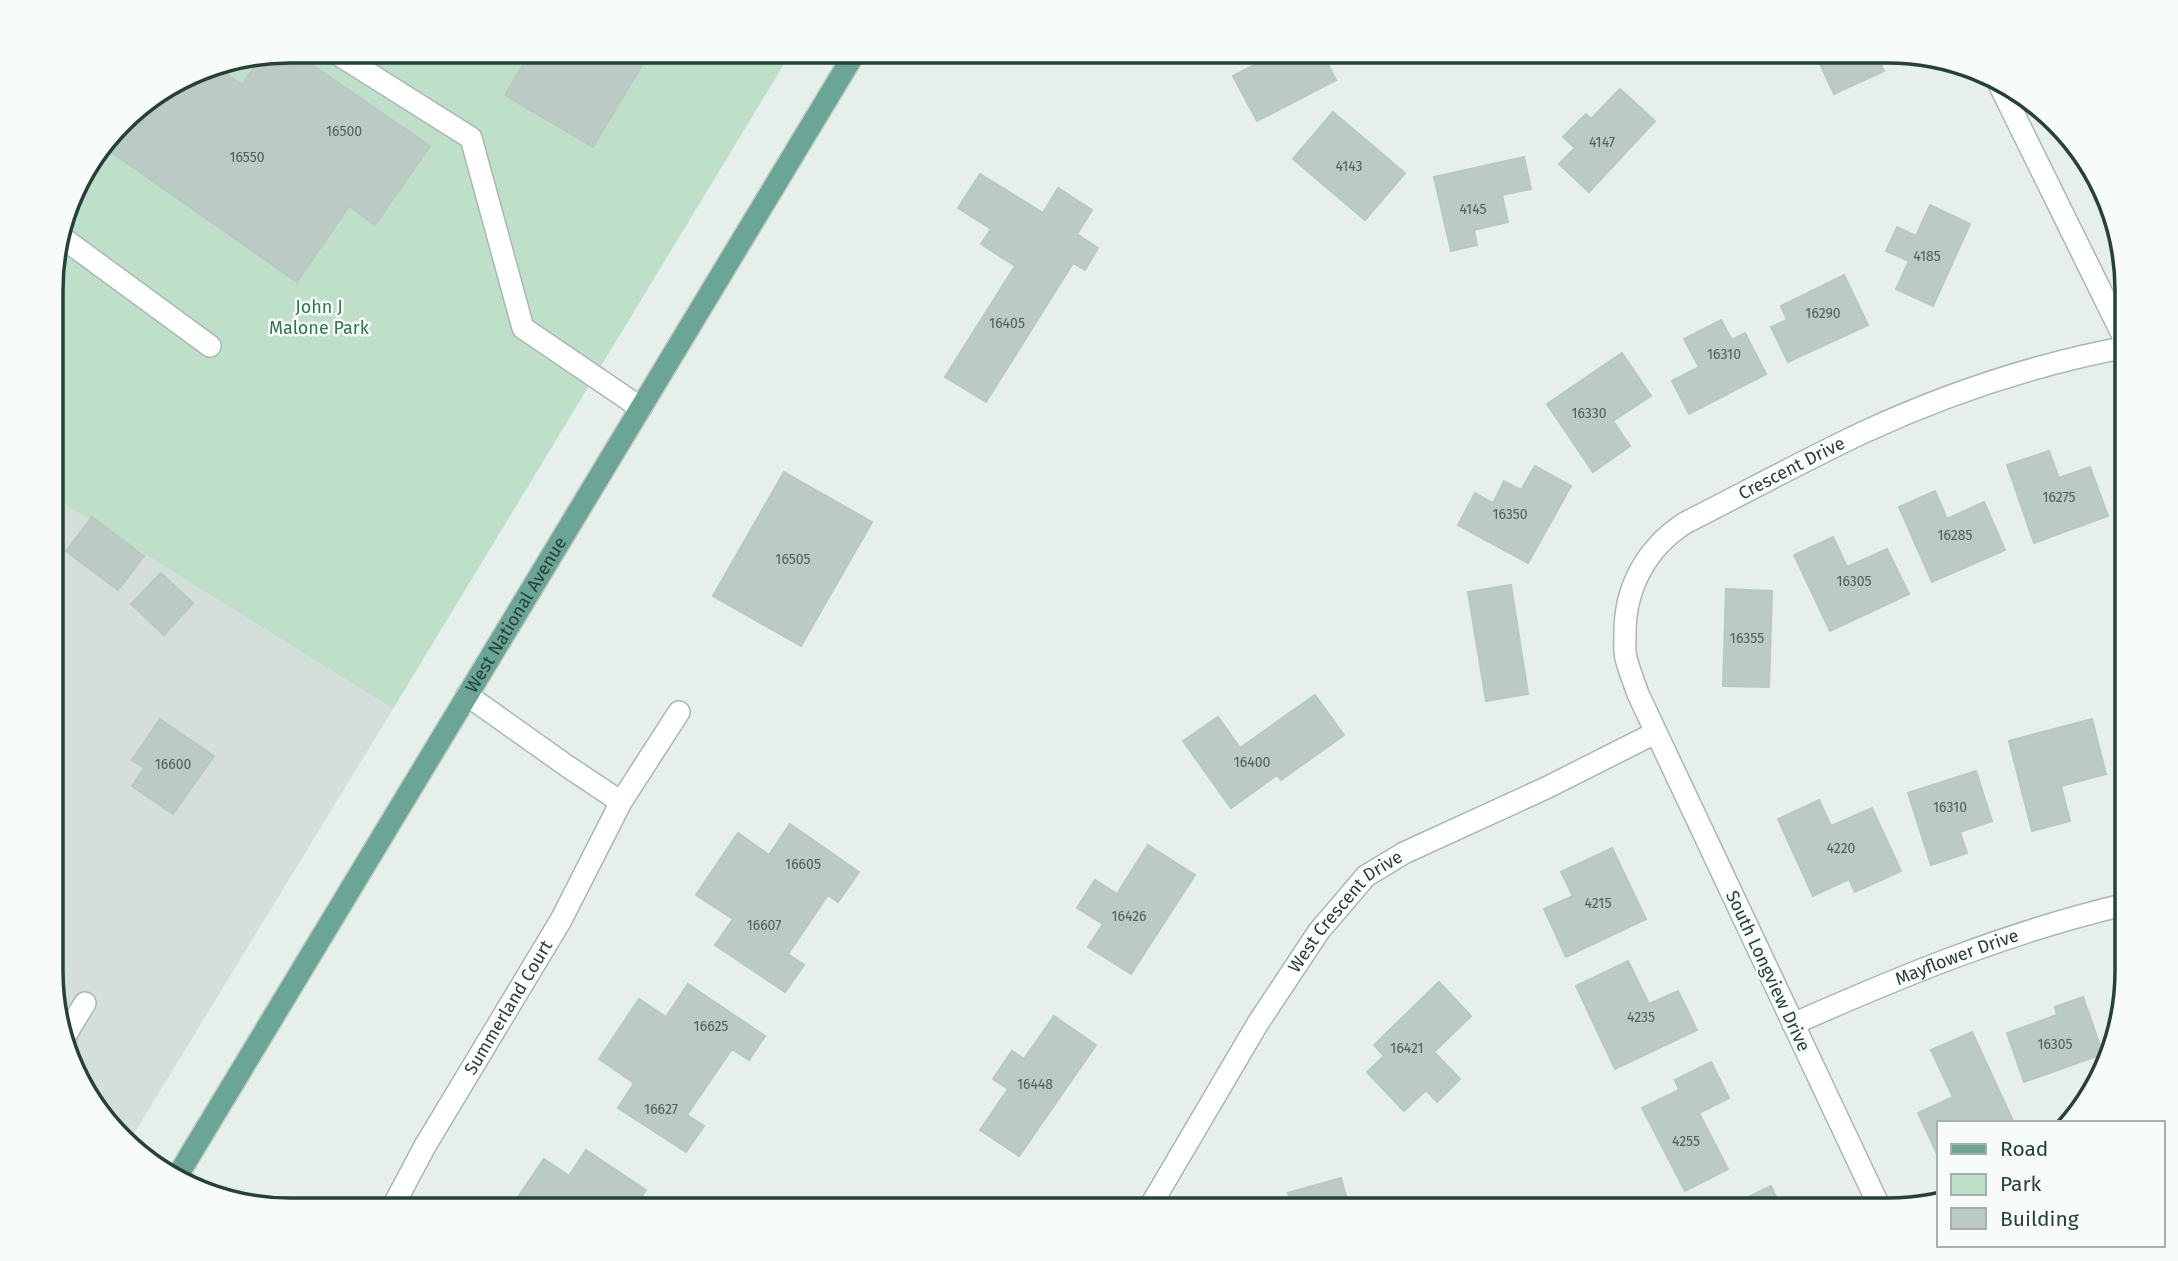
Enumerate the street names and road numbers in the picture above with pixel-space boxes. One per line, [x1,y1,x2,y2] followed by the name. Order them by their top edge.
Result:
[1735,432,1848,505] street label: Crescent Drive
[460,533,571,697] street label: West National Avenue
[1283,846,1407,977] street label: West Crescent Drive
[1721,887,1815,1055] street label: South Longview Drive
[1892,924,2021,990] street label: Mayflower Drive
[459,936,557,1079] street label: Summerland Court

